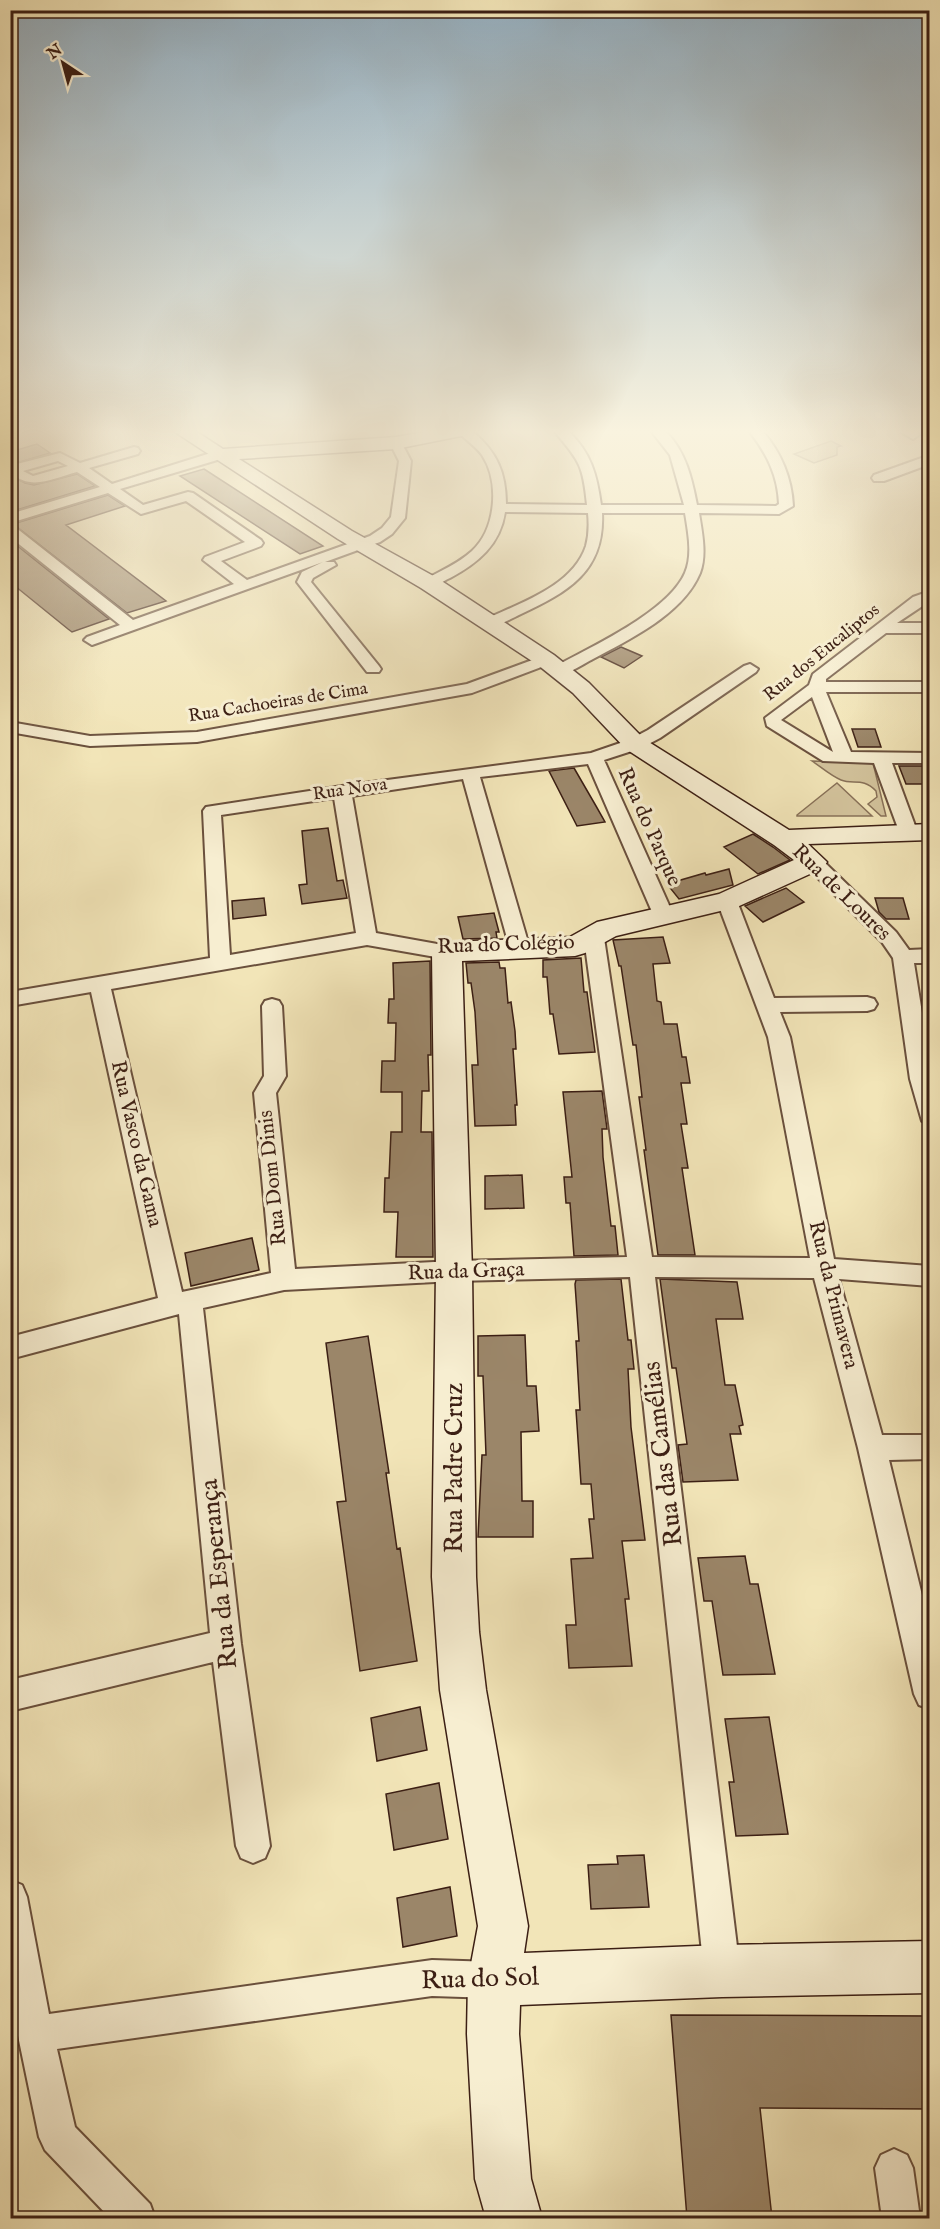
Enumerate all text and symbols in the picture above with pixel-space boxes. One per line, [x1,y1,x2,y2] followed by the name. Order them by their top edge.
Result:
[33,33,93,93] north arrow
[43,40,67,65] text: N
[759,599,885,707] street label: Rua dos Eucaliptos
[187,677,369,729] street label: Rua Cachoeiras de Cima
[611,763,687,891] street label: Rua do Parque
[311,773,389,807] street label: Rua Nova
[786,839,896,947] street label: Rua de Loures
[437,929,575,961] street label: Rua do Colégio
[104,1058,168,1231] street label: Rua Vasco da Gama
[252,1109,294,1247] street label: Rua Dom Dinis
[802,1218,865,1373] street label: Rua da Primavera
[407,1256,526,1288] street label: Rua da Graça
[635,1360,691,1548] street label: Rua das Camélias
[438,1383,471,1553] street label: Rua Padre Cruz
[193,1477,245,1671] street label: Rua da Esperança
[420,1960,540,1998] street label: Rua do Sol

